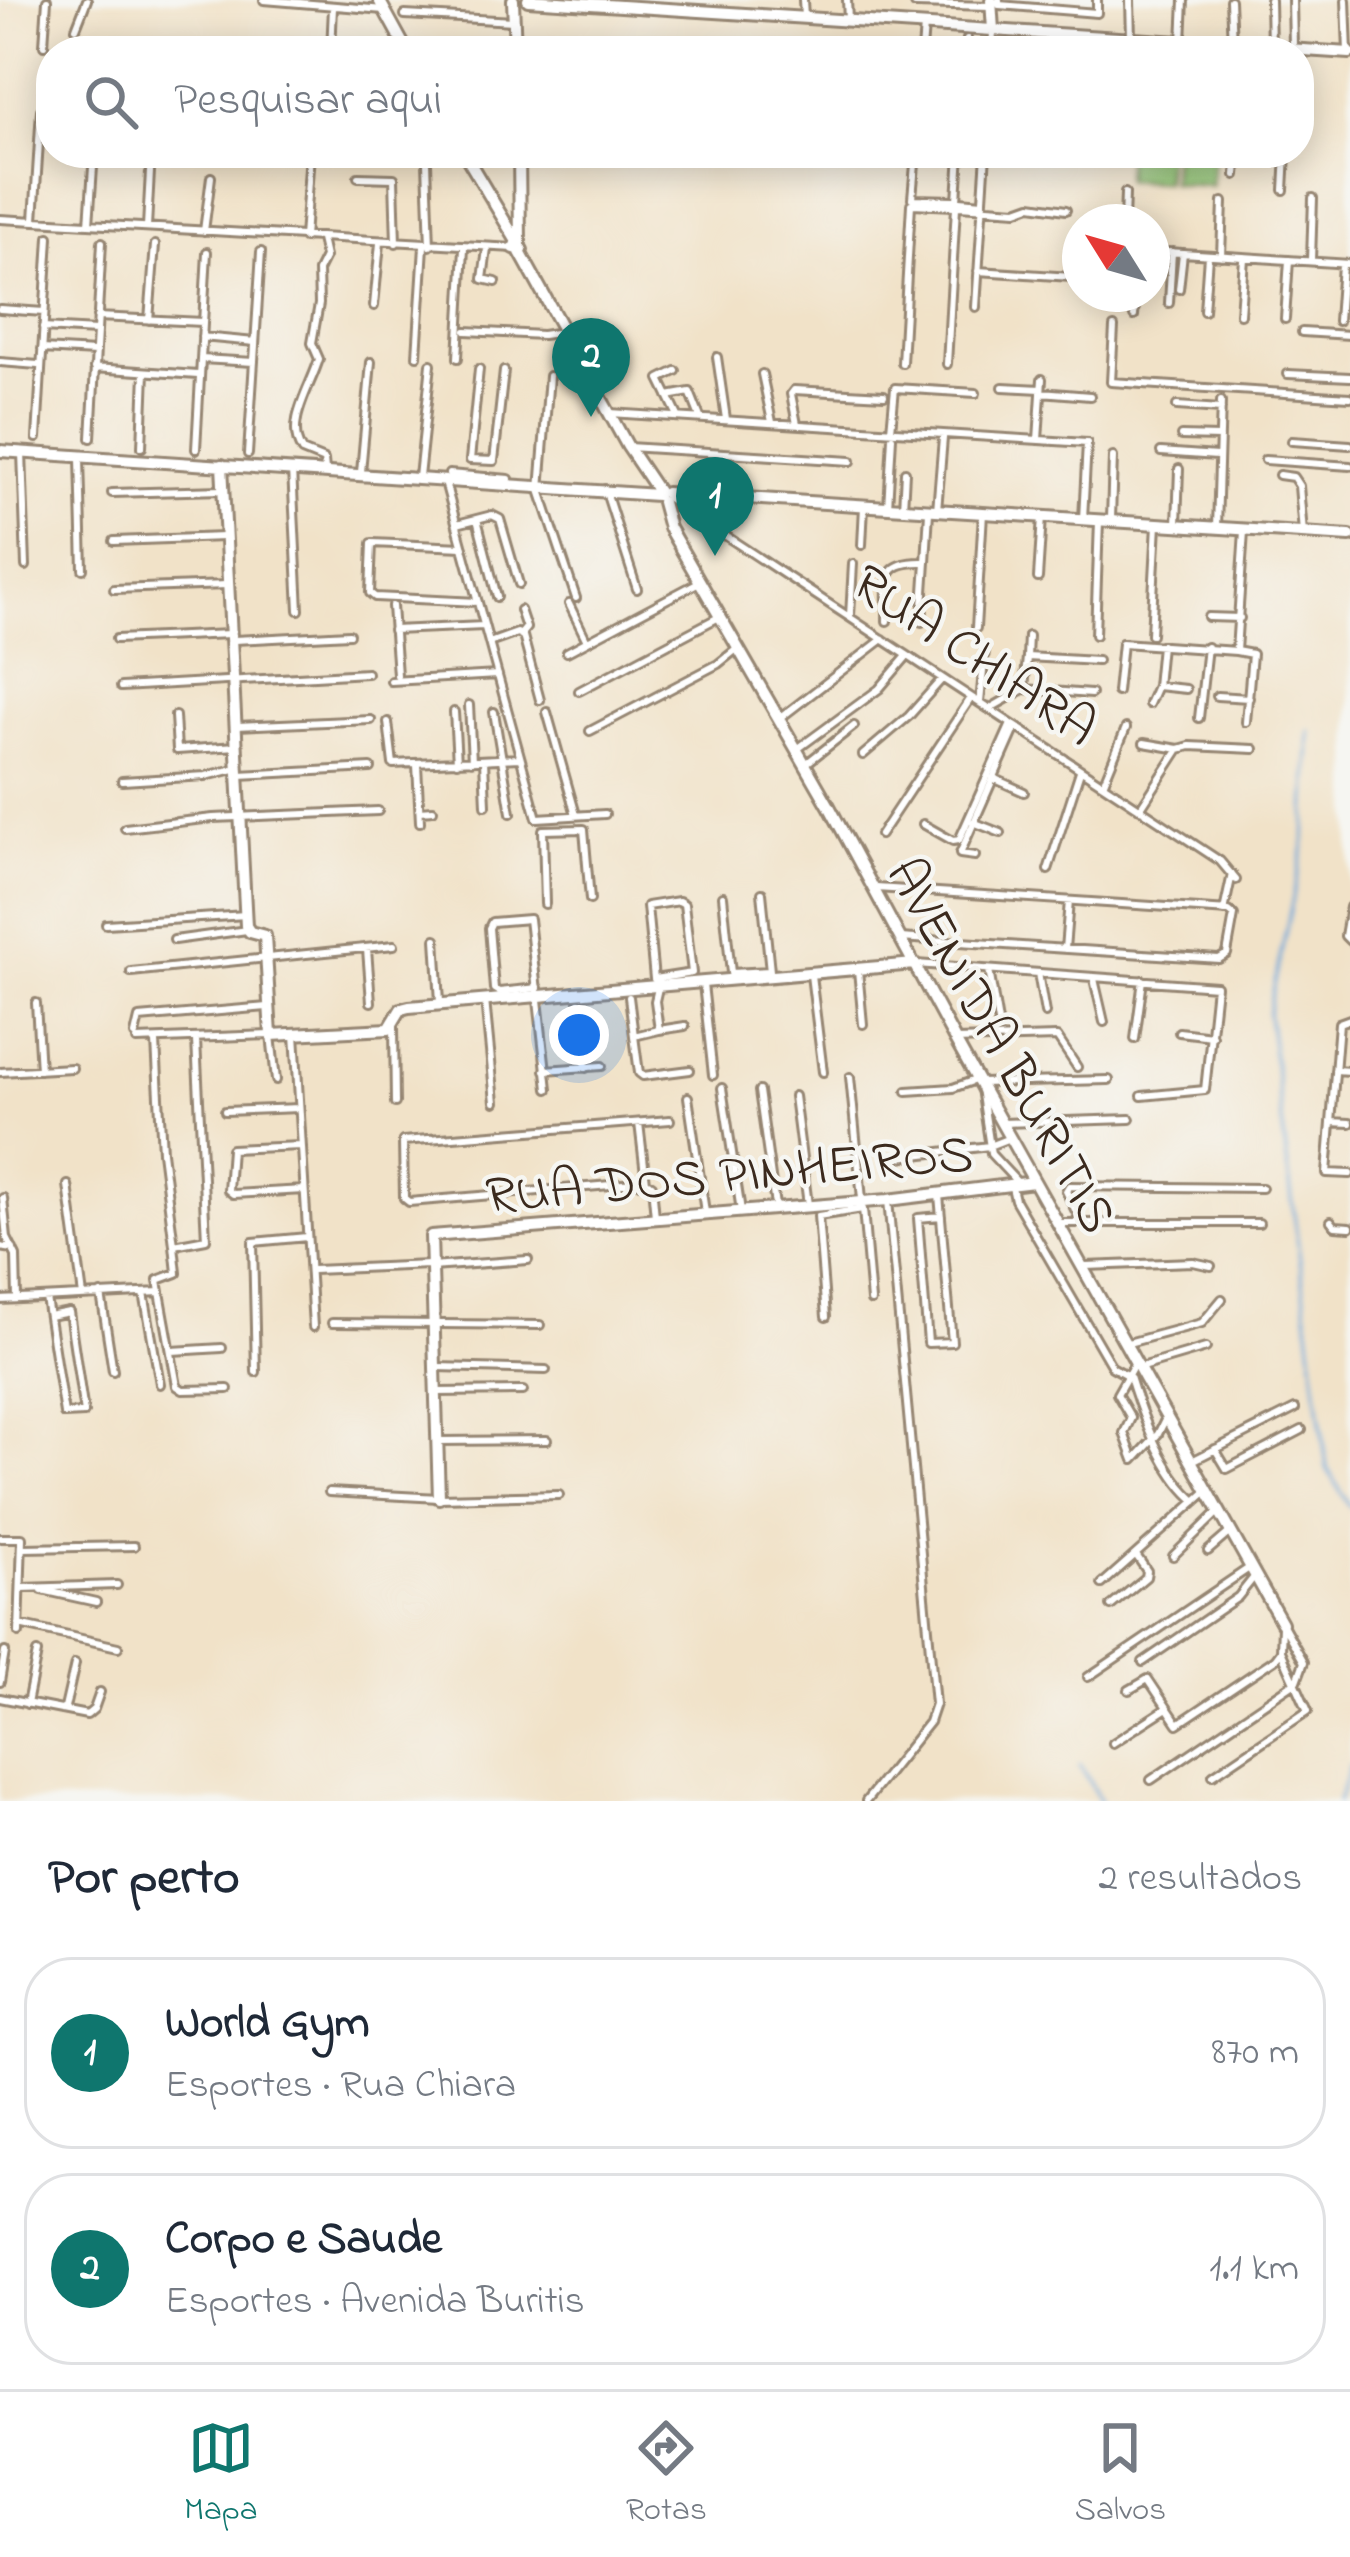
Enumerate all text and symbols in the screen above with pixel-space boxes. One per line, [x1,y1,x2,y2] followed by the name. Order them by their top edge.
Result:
[36,36,1314,168] search box
[78,69,144,135] icon: search
[174,69,442,135] text: Pesquisar aqui
[1062,204,1170,312] north arrow
[552,318,630,417] pin: 2
[676,457,754,556] pin: 1
[834,547,1111,769] street label: RUA CHIARA
[863,845,1134,1249] street label: AVENIDA BURITIS
[549,1005,609,1065] your location
[483,1118,976,1238] street label: RUA DOS PINHEIROS
[48,1842,240,1917] text: Por perto
[1098,1851,1302,1908] text: 2 resultados
[165,1992,369,2058] text: World Gym
[84,2025,96,2082] text: 1
[1211,2025,1299,2082] text: 870 m
[165,2058,516,2115] text: Esportes · Rua Chiara
[165,2208,442,2274] text: Corpo e Saude
[80,2241,100,2298] text: 2
[1209,2241,1299,2298] text: 1.1 km
[165,2274,585,2331] text: Esportes · Avenida Buritis
[184,2415,258,2535] tab: Mapa
[626,2415,707,2535] tab: Rotas
[1075,2415,1166,2535] tab: Salvos

